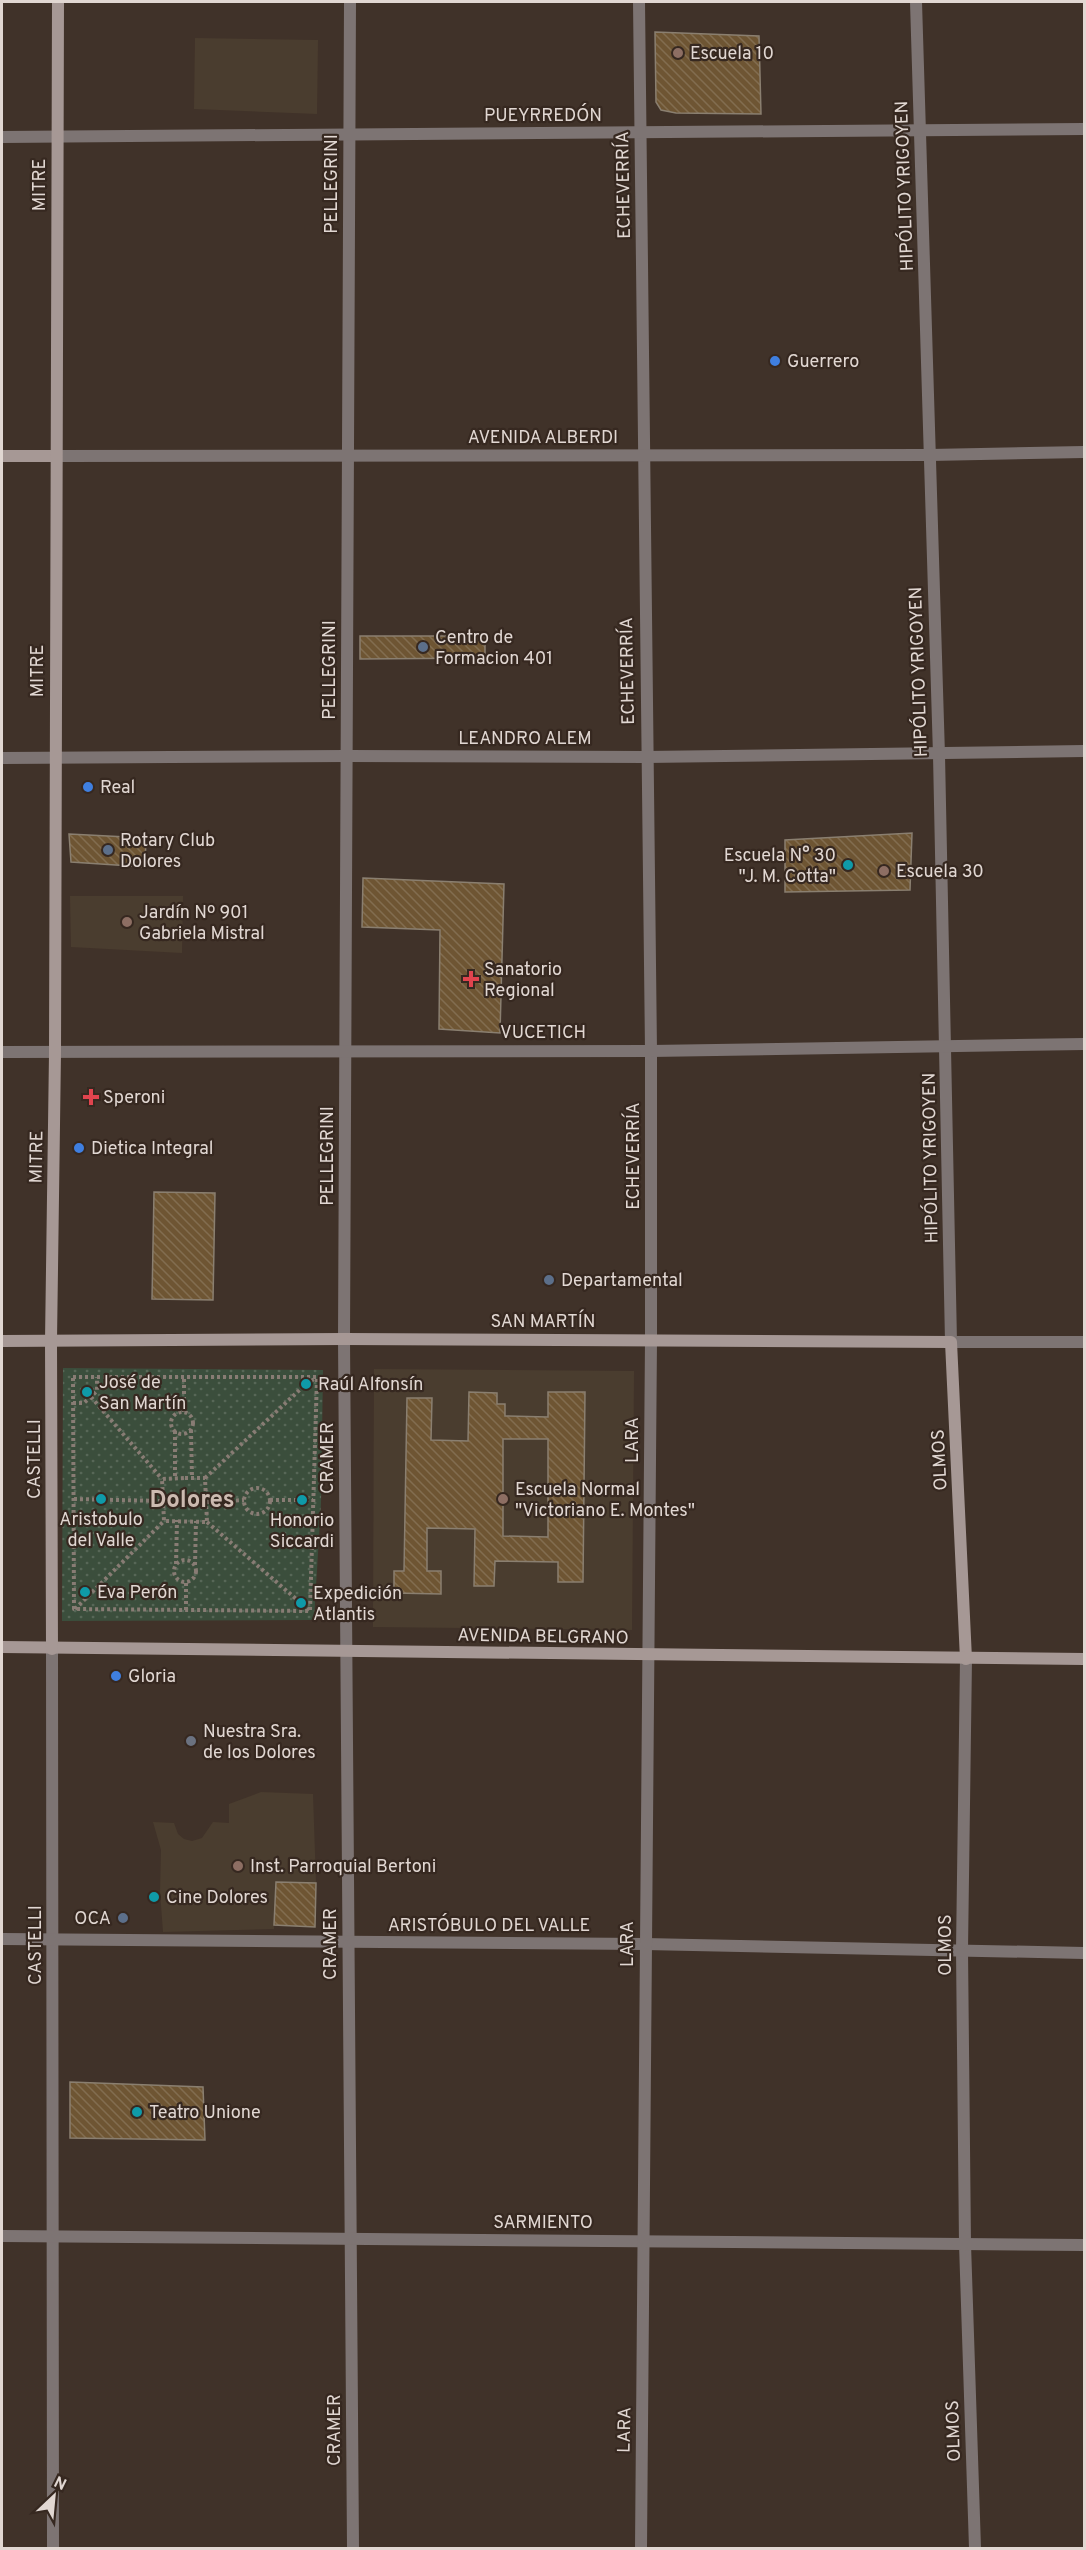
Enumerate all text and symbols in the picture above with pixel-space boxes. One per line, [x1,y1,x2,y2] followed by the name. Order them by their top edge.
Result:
[690,43,774,66] place label: Escuela 10
[671,46,685,60] marker: Escuela 10
[889,100,920,272] street label: HIPÓLITO YRIGOYEN
[484,103,602,128] street label: PUEYRREDÓN
[610,131,637,239] street label: ECHEVERRÍA
[321,134,344,234] street label: PELLEGRINI
[29,159,52,211] street label: MITRE
[787,351,859,374] place label: Guerrero
[768,354,782,368] marker: Guerrero
[468,427,618,450] street label: AVENIDA ALBERDI
[903,586,934,758] street label: HIPÓLITO YRIGOYEN
[614,617,641,725] street label: ECHEVERRÍA
[319,620,342,720] street label: PELLEGRINI
[435,627,553,671] place label: Centro de Formacion 401
[416,640,430,654] marker: Centro de Formacion 401
[27,645,50,697] street label: MITRE
[458,728,592,751] street label: LEANDRO ALEM
[100,777,135,800] place label: Real
[81,780,95,794] marker: Real
[120,830,215,874] place label: Rotary Club Dolores
[101,843,115,857] marker: Rotary Club Dolores
[724,845,836,889] place label: Escuela N° 30 "J. M. Cotta"
[841,858,855,872] marker: Escuela N° 30 "J. M. Cotta"
[896,861,984,884] place label: Escuela 30
[877,864,891,878] marker: Escuela 30
[139,902,265,946] place label: Jardín Nº 901 Gabriela Mistral
[120,915,134,929] marker: Jardín Nº 901 Gabriela Mistral
[484,959,562,1003] place label: Sanatorio Regional
[462,970,480,988] marker: Sanatorio Regional
[500,1022,586,1045] street label: VUCETICH
[917,1072,944,1244] street label: HIPÓLITO YRIGOYEN
[103,1087,165,1110] place label: Speroni
[84,1090,98,1104] marker: Speroni
[621,1102,646,1210] street label: ECHEVERRÍA
[317,1106,340,1206] street label: PELLEGRINI
[26,1131,49,1184] street label: MITRE
[91,1138,214,1161] place label: Dietica Integral
[72,1141,86,1155] marker: Dietica Integral
[561,1270,683,1293] place label: Departamental
[542,1273,556,1287] marker: Departamental
[491,1309,595,1334] street label: SAN MARTÍN
[99,1372,186,1416] place label: José de San Martín
[318,1374,423,1397] place label: Raúl Alfonsín
[299,1377,313,1391] marker: Raúl Alfonsín
[80,1385,94,1399] marker: José de San Martín
[622,1417,645,1463] street label: LARA
[24,1419,47,1499] street label: CASTELLI
[317,1422,340,1494] street label: CRAMER
[927,1429,954,1491] street label: OLMOS
[515,1479,695,1523] place label: Escuela Normal "Victoriano E. Montes"
[150,1486,234,1516] district label: Dolores
[94,1492,108,1506] marker: Aristobulo del Valle
[496,1492,510,1506] marker: Escuela Normal "Victoriano E. Montes"
[295,1493,309,1507] marker: Honorio Siccardi
[59,1509,143,1553] place label: Aristobulo del Valle
[270,1510,334,1554] place label: Honorio Siccardi
[97,1582,177,1605] place label: Eva Perón
[313,1583,402,1627] place label: Expedición Atlantis
[78,1585,92,1599] marker: Eva Perón
[294,1596,308,1610] marker: Expedición Atlantis
[457,1625,629,1650] street label: AVENIDA BELGRANO
[128,1666,176,1689] place label: Gloria
[109,1669,123,1683] marker: Gloria
[203,1721,316,1765] place label: Nuestra Sra. de los Dolores
[184,1734,198,1748] marker: Nuestra Sra. de los Dolores
[250,1856,436,1879] place label: Inst. Parroquial Bertoni
[231,1859,245,1873] marker: Inst. Parroquial Bertoni
[166,1887,268,1910] place label: Cine Dolores
[147,1890,161,1904] marker: Cine Dolores
[25,1905,48,1985] street label: CASTELLI
[74,1908,111,1931] place label: OCA
[320,1908,343,1980] street label: CRAMER
[116,1911,130,1925] marker: OCA
[388,1913,590,1938] street label: ARISTÓBULO DEL VALLE
[935,1914,958,1976] street label: OLMOS
[617,1921,640,1967] street label: LARA
[149,2102,261,2125] place label: Teatro Unione
[130,2105,144,2119] marker: Teatro Unione
[493,2212,593,2235] street label: SARMIENTO
[324,2394,347,2466] street label: CRAMER
[942,2400,967,2462] street label: OLMOS
[614,2407,637,2453] street label: LARA
[24,2466,84,2526] north arrow
[50,2473,69,2496] text: N

